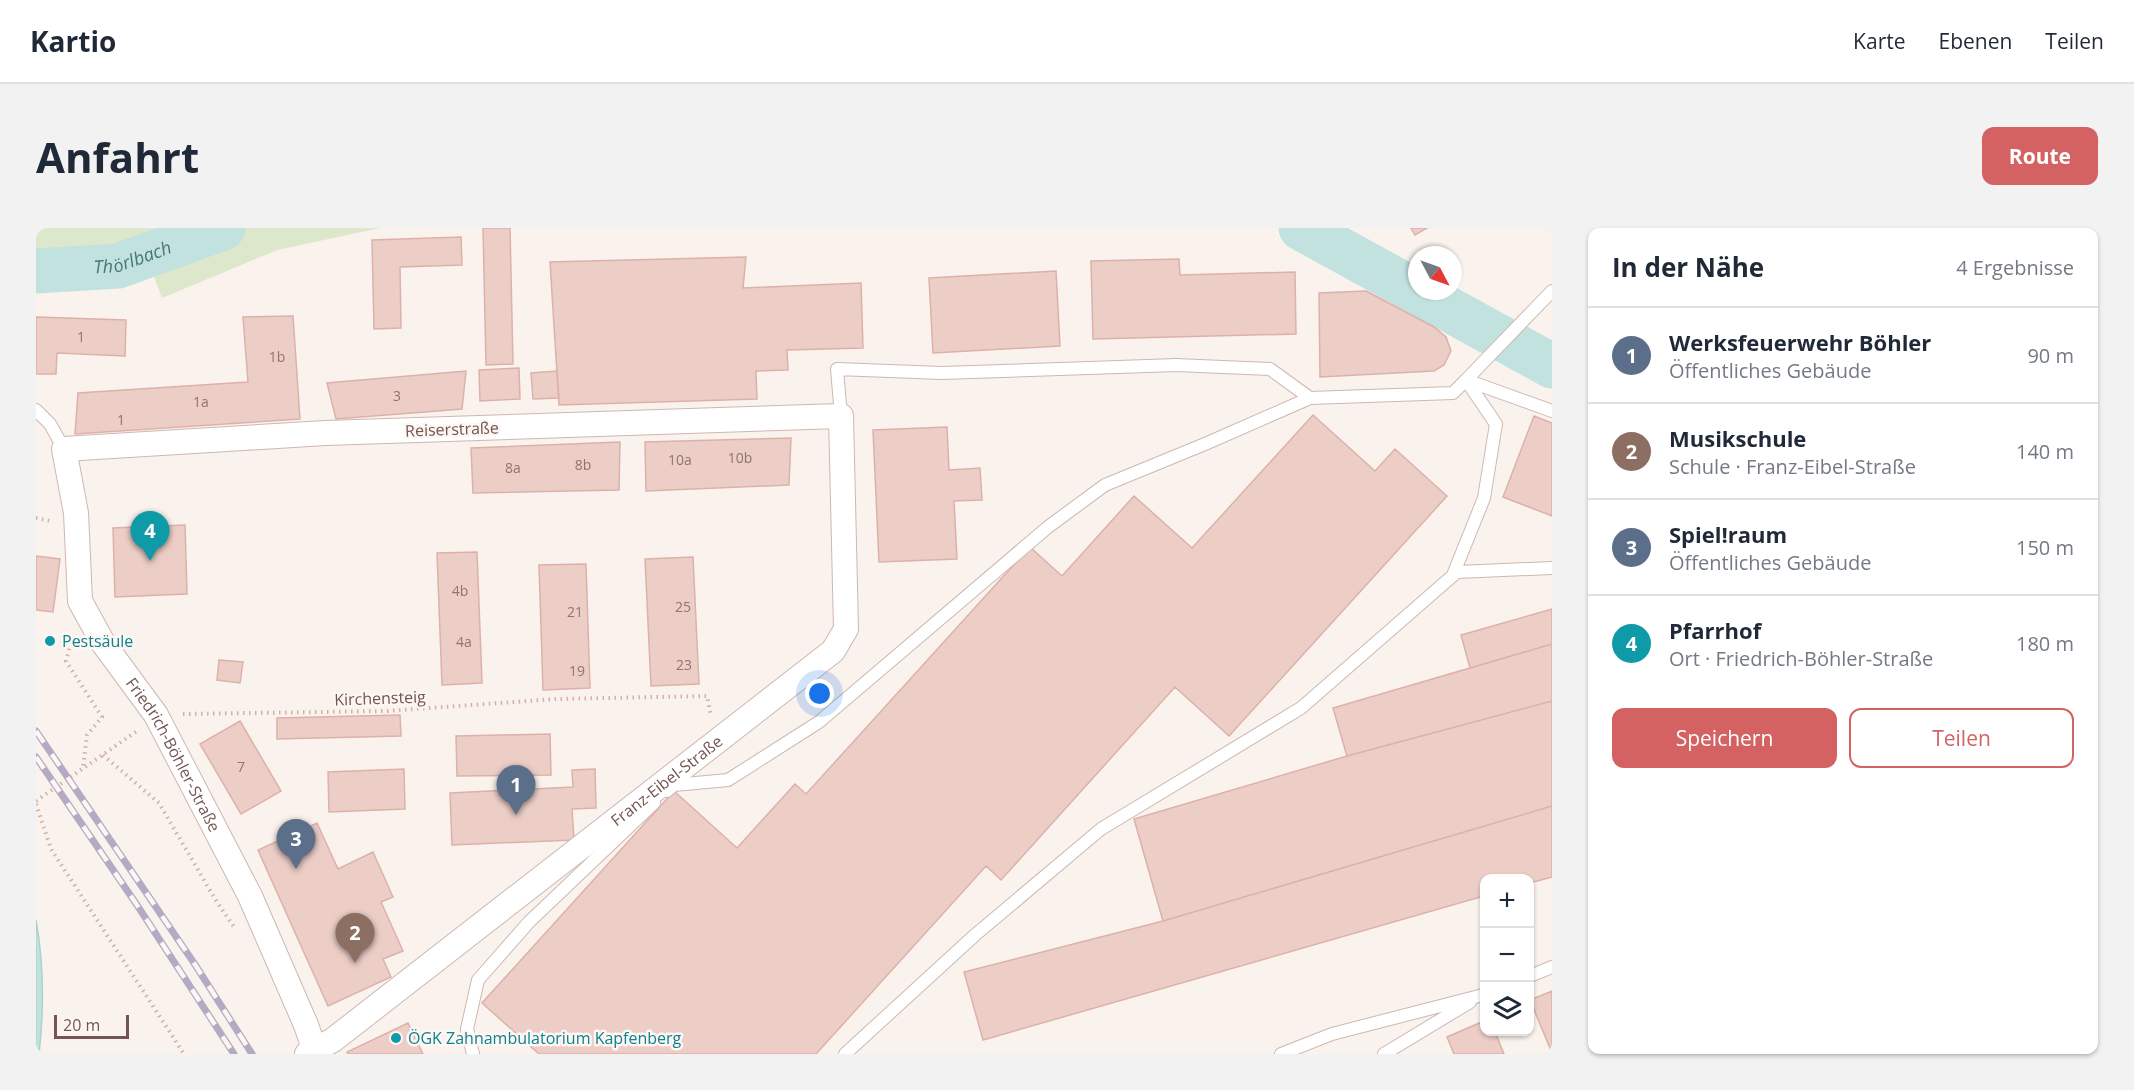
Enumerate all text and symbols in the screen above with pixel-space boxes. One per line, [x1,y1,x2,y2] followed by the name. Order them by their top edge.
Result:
[30,22,116,60] text: Kartio
[1853,27,1906,55] text: Karte
[1939,27,2012,55] text: Ebenen
[2045,27,2104,55] text: Teilen
[1982,127,2098,185] button: Route
[36,128,199,185] text: Anfahrt
[93,235,174,278] water label: Thörlbach
[1408,246,1462,300] north arrow
[1612,249,1764,285] text: In der Nähe
[1956,254,2074,281] text: 4 Ergebnisse
[77,327,85,346] house number: 1
[1669,327,1931,357] text: Werksfeuerwehr Böhler
[1626,342,1637,369] text: 1
[2027,342,2074,369] text: 90 m
[269,347,285,366] house number: 1b
[1669,357,1871,384] text: Öffentliches Gebäude
[393,386,401,405] house number: 3
[193,392,209,411] house number: 1a
[117,410,125,429] house number: 1
[405,416,499,442] street label: Reiserstraße
[1669,423,1806,453] text: Musikschule
[1626,438,1637,465] text: 2
[2016,438,2074,465] text: 140 m
[728,448,752,467] house number: 10b
[668,450,692,469] house number: 10a
[1669,453,1916,480] text: Schule · Franz-Eibel-Straße
[575,455,591,474] house number: 8b
[505,458,521,477] house number: 8a
[130,512,170,561] pin: 4
[1669,519,1787,549] text: Spiel!raum
[1626,534,1637,561] text: 3
[2016,534,2074,561] text: 150 m
[1669,549,1871,576] text: Öffentliches Gebäude
[452,581,468,600] house number: 4b
[675,597,691,616] house number: 25
[567,602,583,621] house number: 21
[1669,615,1761,645] text: Pfarrhof
[62,630,133,652] place label: Pestsäule
[1626,630,1637,657] text: 4
[2016,630,2074,657] text: 180 m
[456,632,472,651] house number: 4a
[43,634,57,648] marker: Pestsäule
[1669,645,1933,672] text: Ort · Friedrich-Böhler-Straße
[676,655,692,674] house number: 23
[569,661,585,680] house number: 19
[121,673,226,836] street label: Friedrich-Böhler-Straße
[805,679,834,708] your location
[334,685,427,711] street label: Kirchensteig
[1612,708,1837,768] button: Speichern
[1849,708,2074,768] button: Teilen
[606,730,727,831] street label: Franz-Eibel-Straße
[237,757,245,776] house number: 7
[496,766,536,815] pin: 1
[276,820,316,869] pin: 3
[1480,874,1534,1036] map controls
[1480,874,1534,928] button: +
[336,914,374,963] pin: 2
[1480,928,1534,982] button: −
[1480,982,1534,1036] button: layers
[54,1012,129,1040] scale bar
[63,1014,100,1036] text: 20 m
[408,1027,682,1049] place label: ÖGK Zahnambulatorium Kapfenberg
[389,1031,403,1045] marker: ÖGK Zahnambulatorium Kapfenberg

